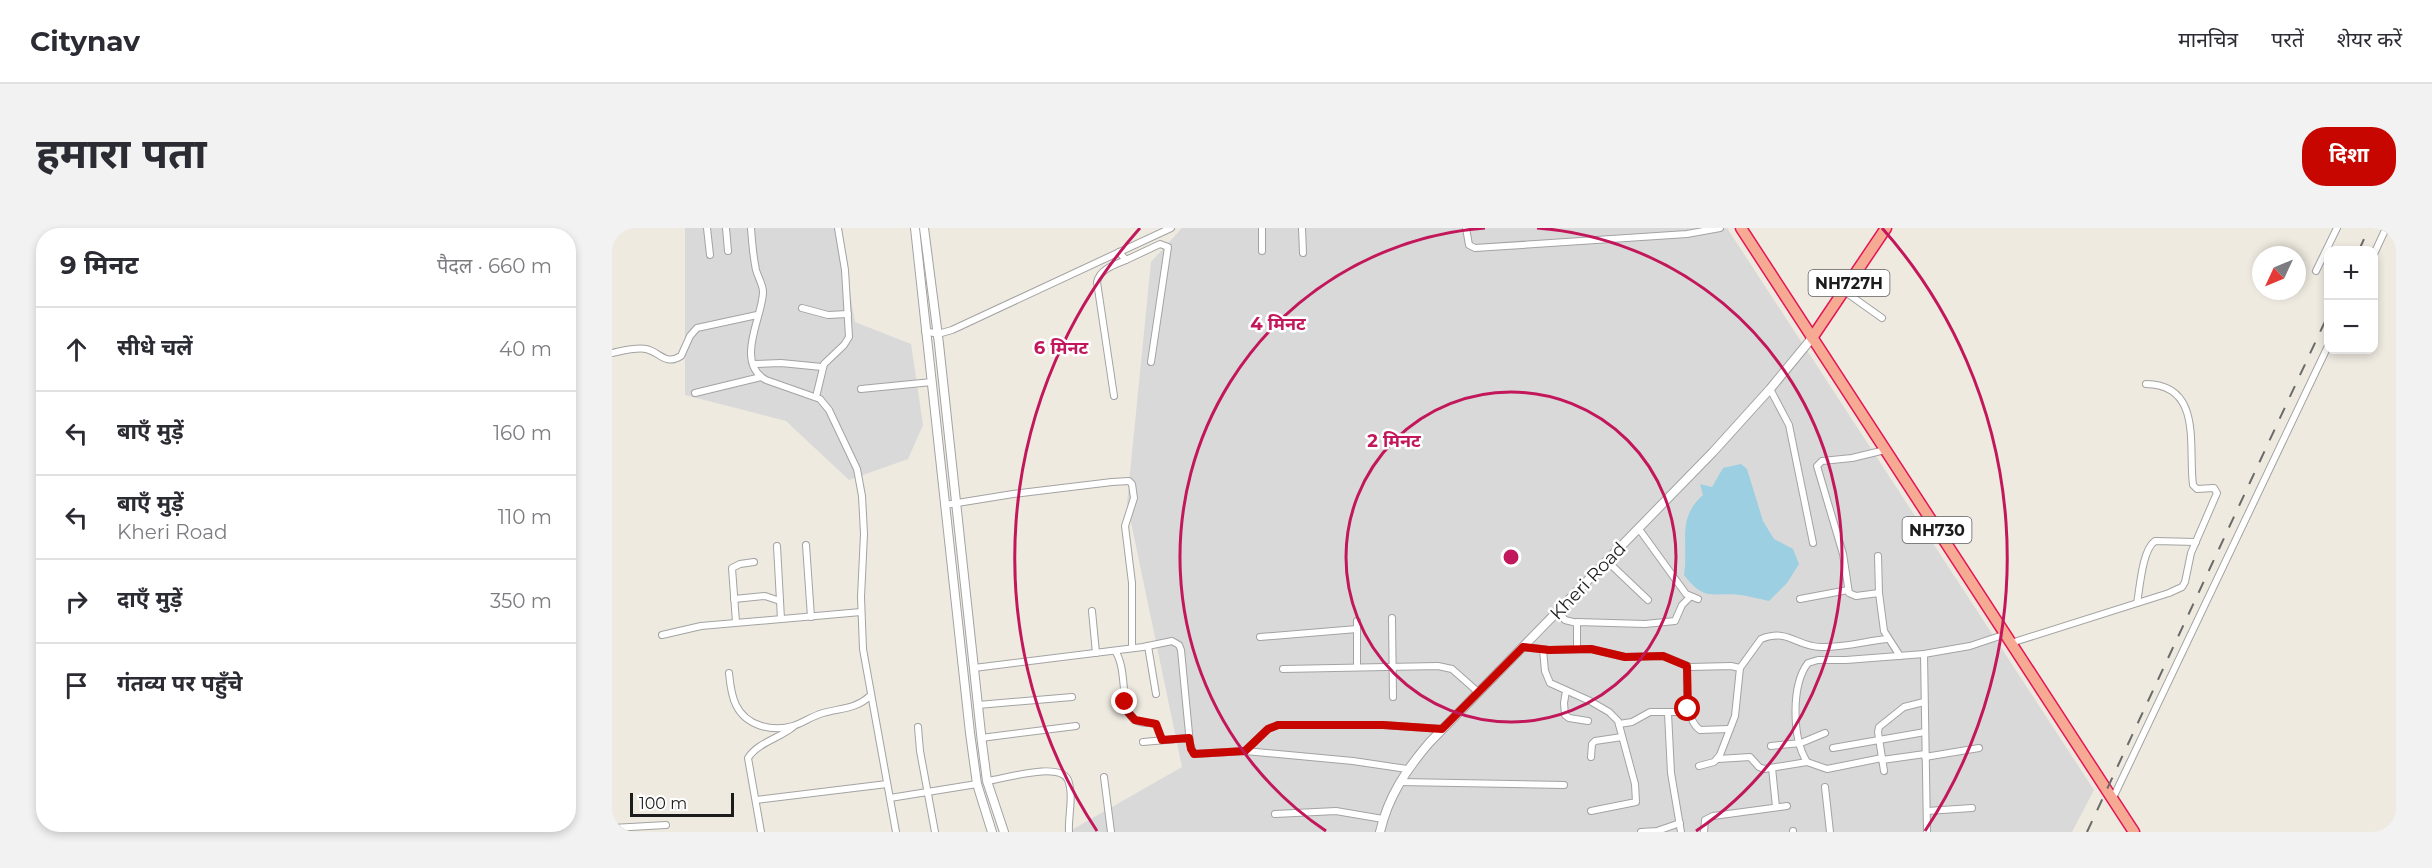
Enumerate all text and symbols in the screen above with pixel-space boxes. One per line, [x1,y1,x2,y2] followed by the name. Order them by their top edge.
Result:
[30,24,140,58] text: Citynav
[2178,27,2238,52] text: मानचित्र
[2271,27,2304,52] text: परतें
[2337,27,2402,52] text: शेयर करें
[36,127,206,179] text: हमारा पता
[2302,127,2396,186] button: दिशा
[2252,246,2306,300] north arrow
[2324,246,2378,354] map controls
[2324,246,2378,300] button: +
[60,249,139,281] text: 9 मिनट
[437,254,552,278] text: पैदल · 660 m
[1808,270,1890,296] road number: NH727H
[2324,300,2378,354] button: −
[1250,313,1306,335] text: 4 मिनट
[60,333,93,366] icon: ahead
[117,334,193,361] text: सीधे चलें
[499,337,552,361] text: 40 m
[1034,337,1088,359] text: 6 मिनट
[60,417,93,450] icon: left
[117,418,184,445] text: बाएँ मुड़ें
[493,421,552,445] text: 160 m
[1367,430,1421,452] text: 2 मिनट
[117,490,184,517] text: बाएँ मुड़ें
[60,501,93,534] icon: left
[498,505,552,529] text: 110 m
[1902,517,1972,543] road number: NH730
[117,520,228,544] text: Kheri Road
[1546,538,1630,624] street label: Kheri Road
[1501,547,1521,567] centre of rings
[60,585,93,618] icon: right
[117,586,182,613] text: दाएँ मुड़ें
[490,589,552,613] text: 350 m
[60,669,93,702] icon: arrive
[117,670,243,697] text: गंतव्य पर पहुँचे
[1111,688,1137,714] route end
[1674,695,1700,721] route start
[630,790,734,818] scale bar
[639,794,687,813] text: 100 m

